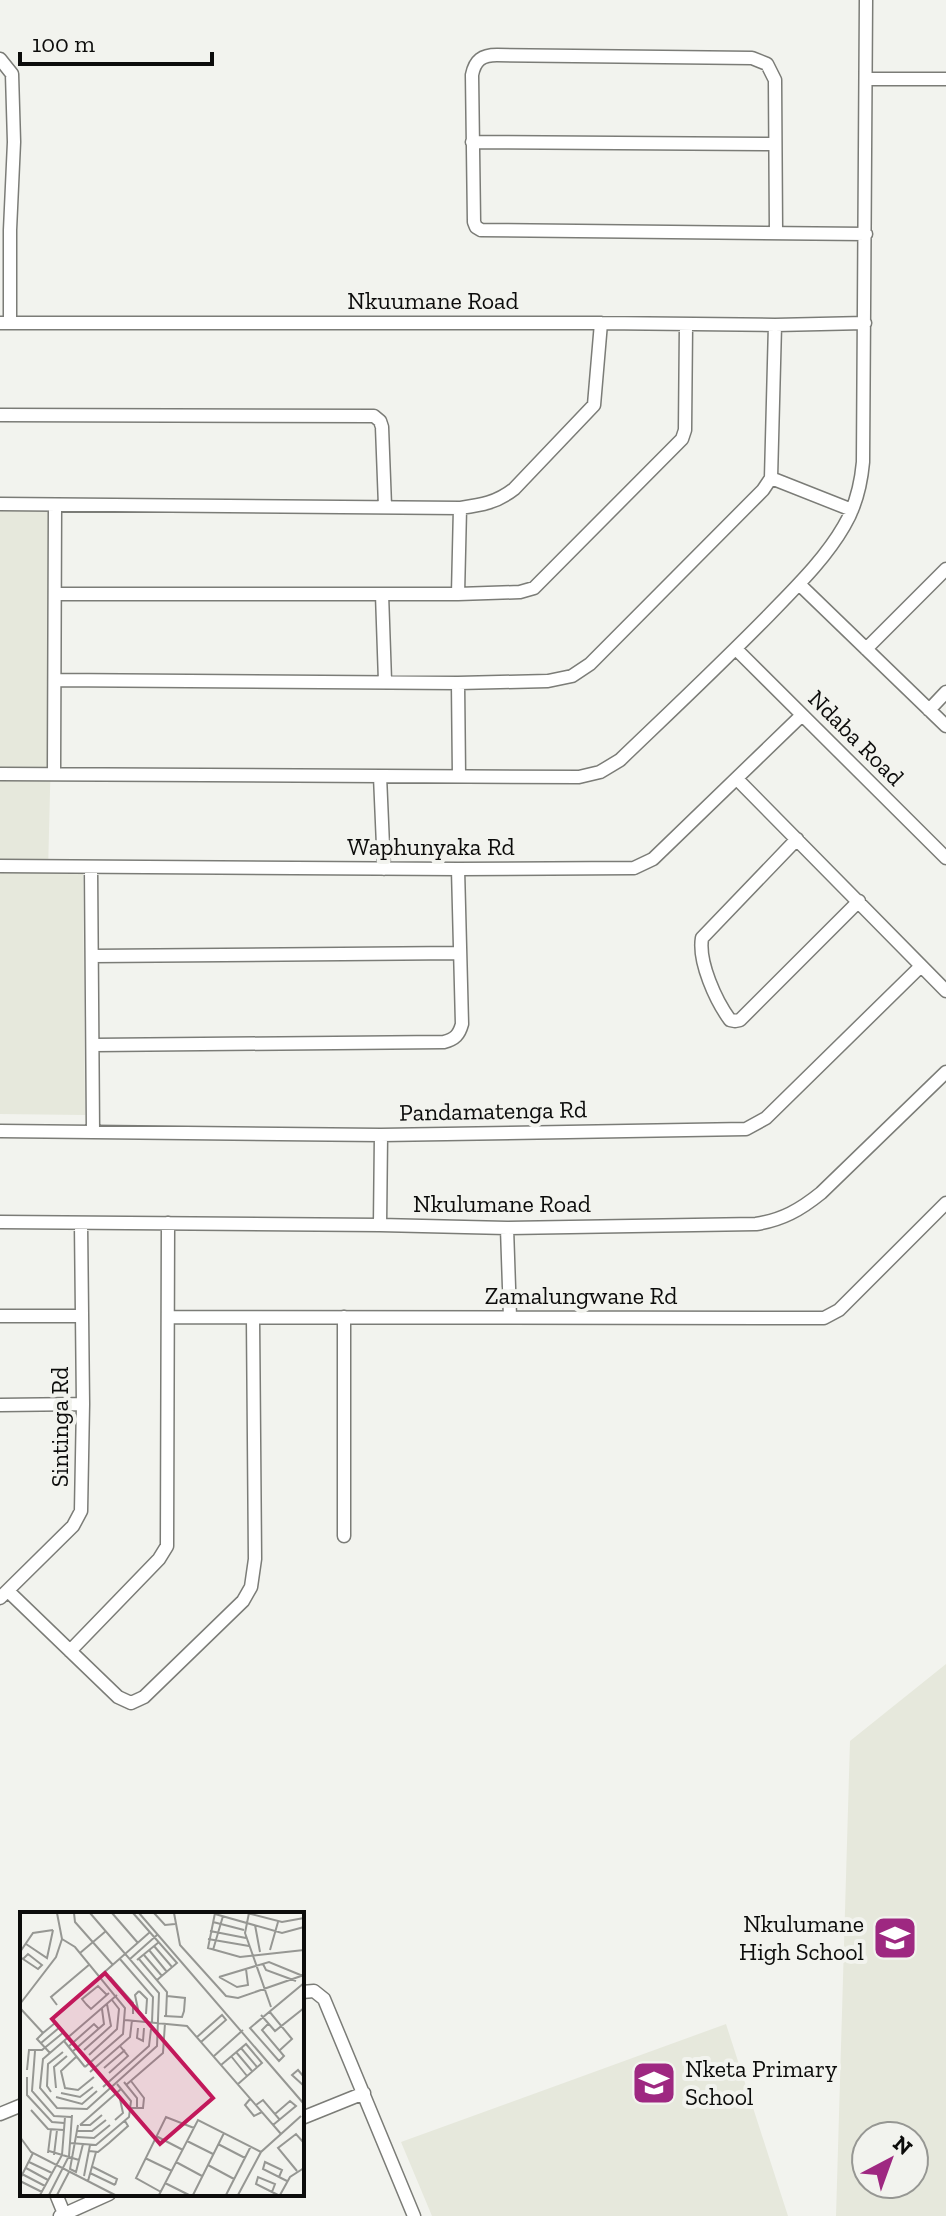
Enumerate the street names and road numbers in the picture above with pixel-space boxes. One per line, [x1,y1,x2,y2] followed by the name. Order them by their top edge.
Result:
[347,286,519,315] street label: Nkuumane Road
[802,684,910,792] street label: Ndaba Road
[347,832,515,861] street label: Waphunyaka Rd
[399,1094,587,1127] street label: Pandamatenga Rd
[413,1189,591,1218] street label: Nkulumane Road
[485,1281,677,1310] street label: Zamalungwane Rd
[45,1367,74,1487] street label: Sintinga Rd

